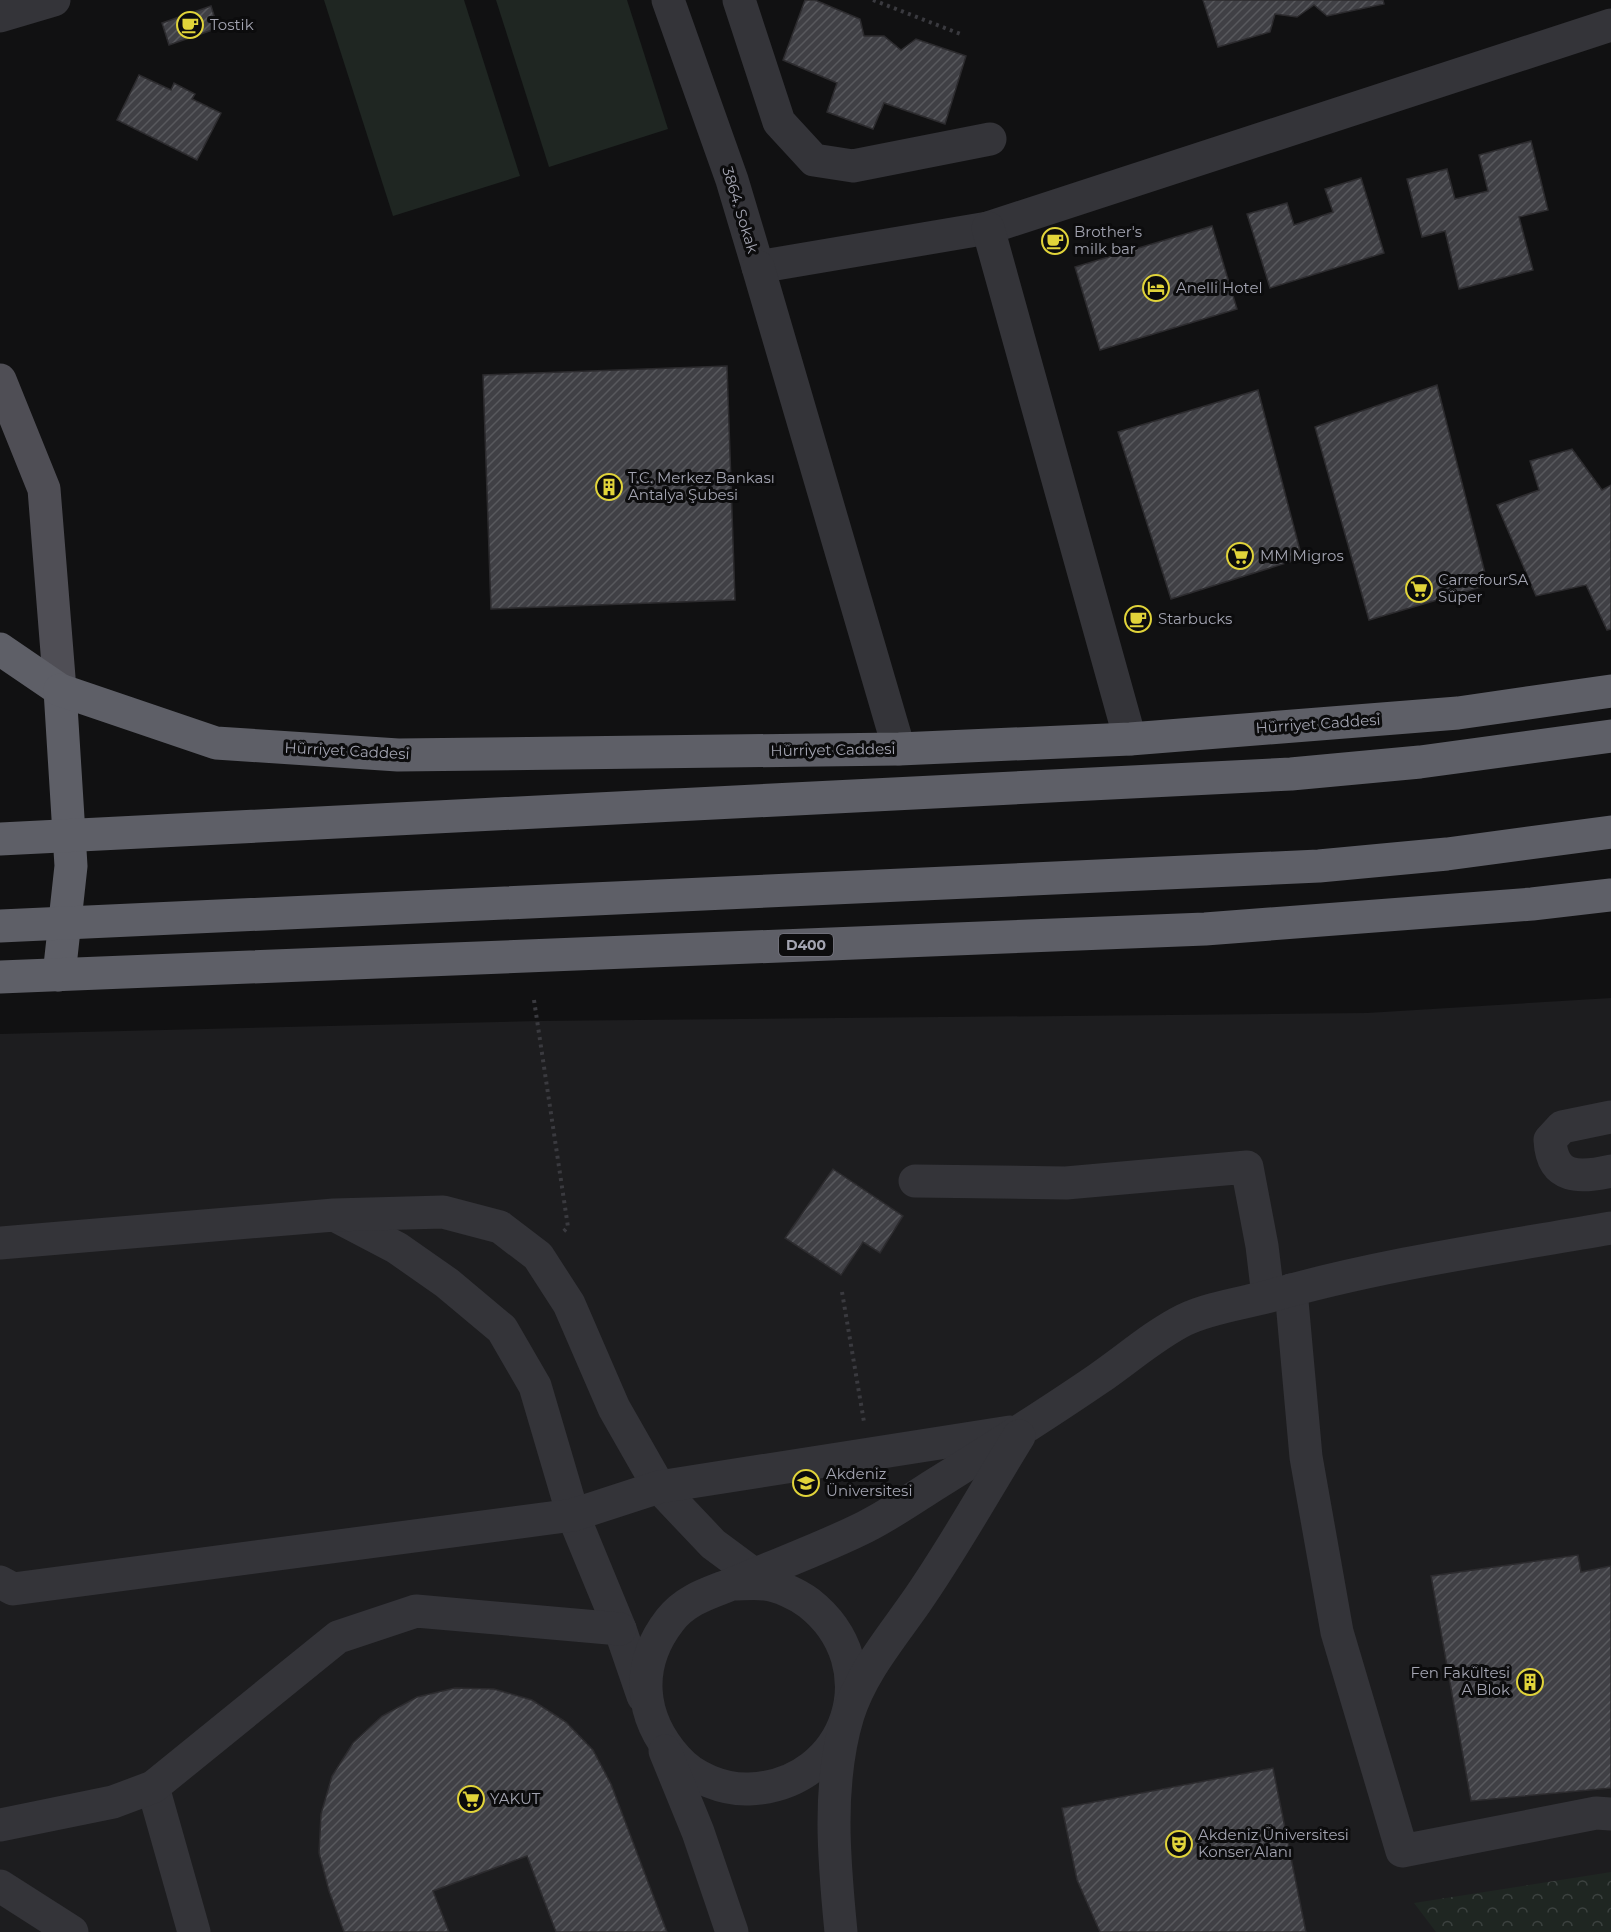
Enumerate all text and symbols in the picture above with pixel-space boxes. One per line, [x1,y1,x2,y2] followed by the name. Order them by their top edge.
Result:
[175,10,205,40] cafe icon: Tostik
[210,15,254,34] place label: Tostik
[718,164,763,256] street label: 3864. Sokak
[1074,222,1142,258] place label: Brother's milk bar
[1040,226,1070,256] cafe icon: Brother's milk bar
[1141,273,1171,303] hotel icon: Anelli Hotel
[1176,278,1263,297] place label: Anelli Hotel
[628,468,775,504] place label: T.C. Merkez Bankası Antalya Şubesi
[594,472,624,502] building icon: T.C. Merkez Bankası Antalya Şubesi
[1225,541,1255,571] supermarket icon: MM Migros
[1260,546,1344,565] place label: MM Migros
[1438,570,1529,606] place label: CarrefourSA Süper
[1404,574,1434,604] supermarket icon: CarrefourSA Süper
[1123,604,1153,634] cafe icon: Starbucks
[1158,609,1232,628] place label: Starbucks
[1255,710,1381,737] street label: Hürriyet Caddesi
[284,738,410,763] street label: Hürriyet Caddesi
[770,739,896,760] street label: Hürriyet Caddesi
[779,934,833,956] road number: D400
[826,1464,912,1500] place label: Akdeniz Üniversitesi
[791,1468,821,1498] school or university icon: Akdeniz Üniversitesi
[1411,1663,1510,1699] place label: Fen Fakültesi A Blok
[1515,1667,1545,1697] building icon: Fen Fakültesi A Blok
[456,1784,486,1814] supermarket icon: YAKUT
[490,1789,541,1808] place label: YAKUT
[1198,1825,1349,1861] place label: Akdeniz Üniversitesi Konser Alanı
[1164,1829,1194,1859] theatre icon: Akdeniz Üniversitesi Konser Alanı

